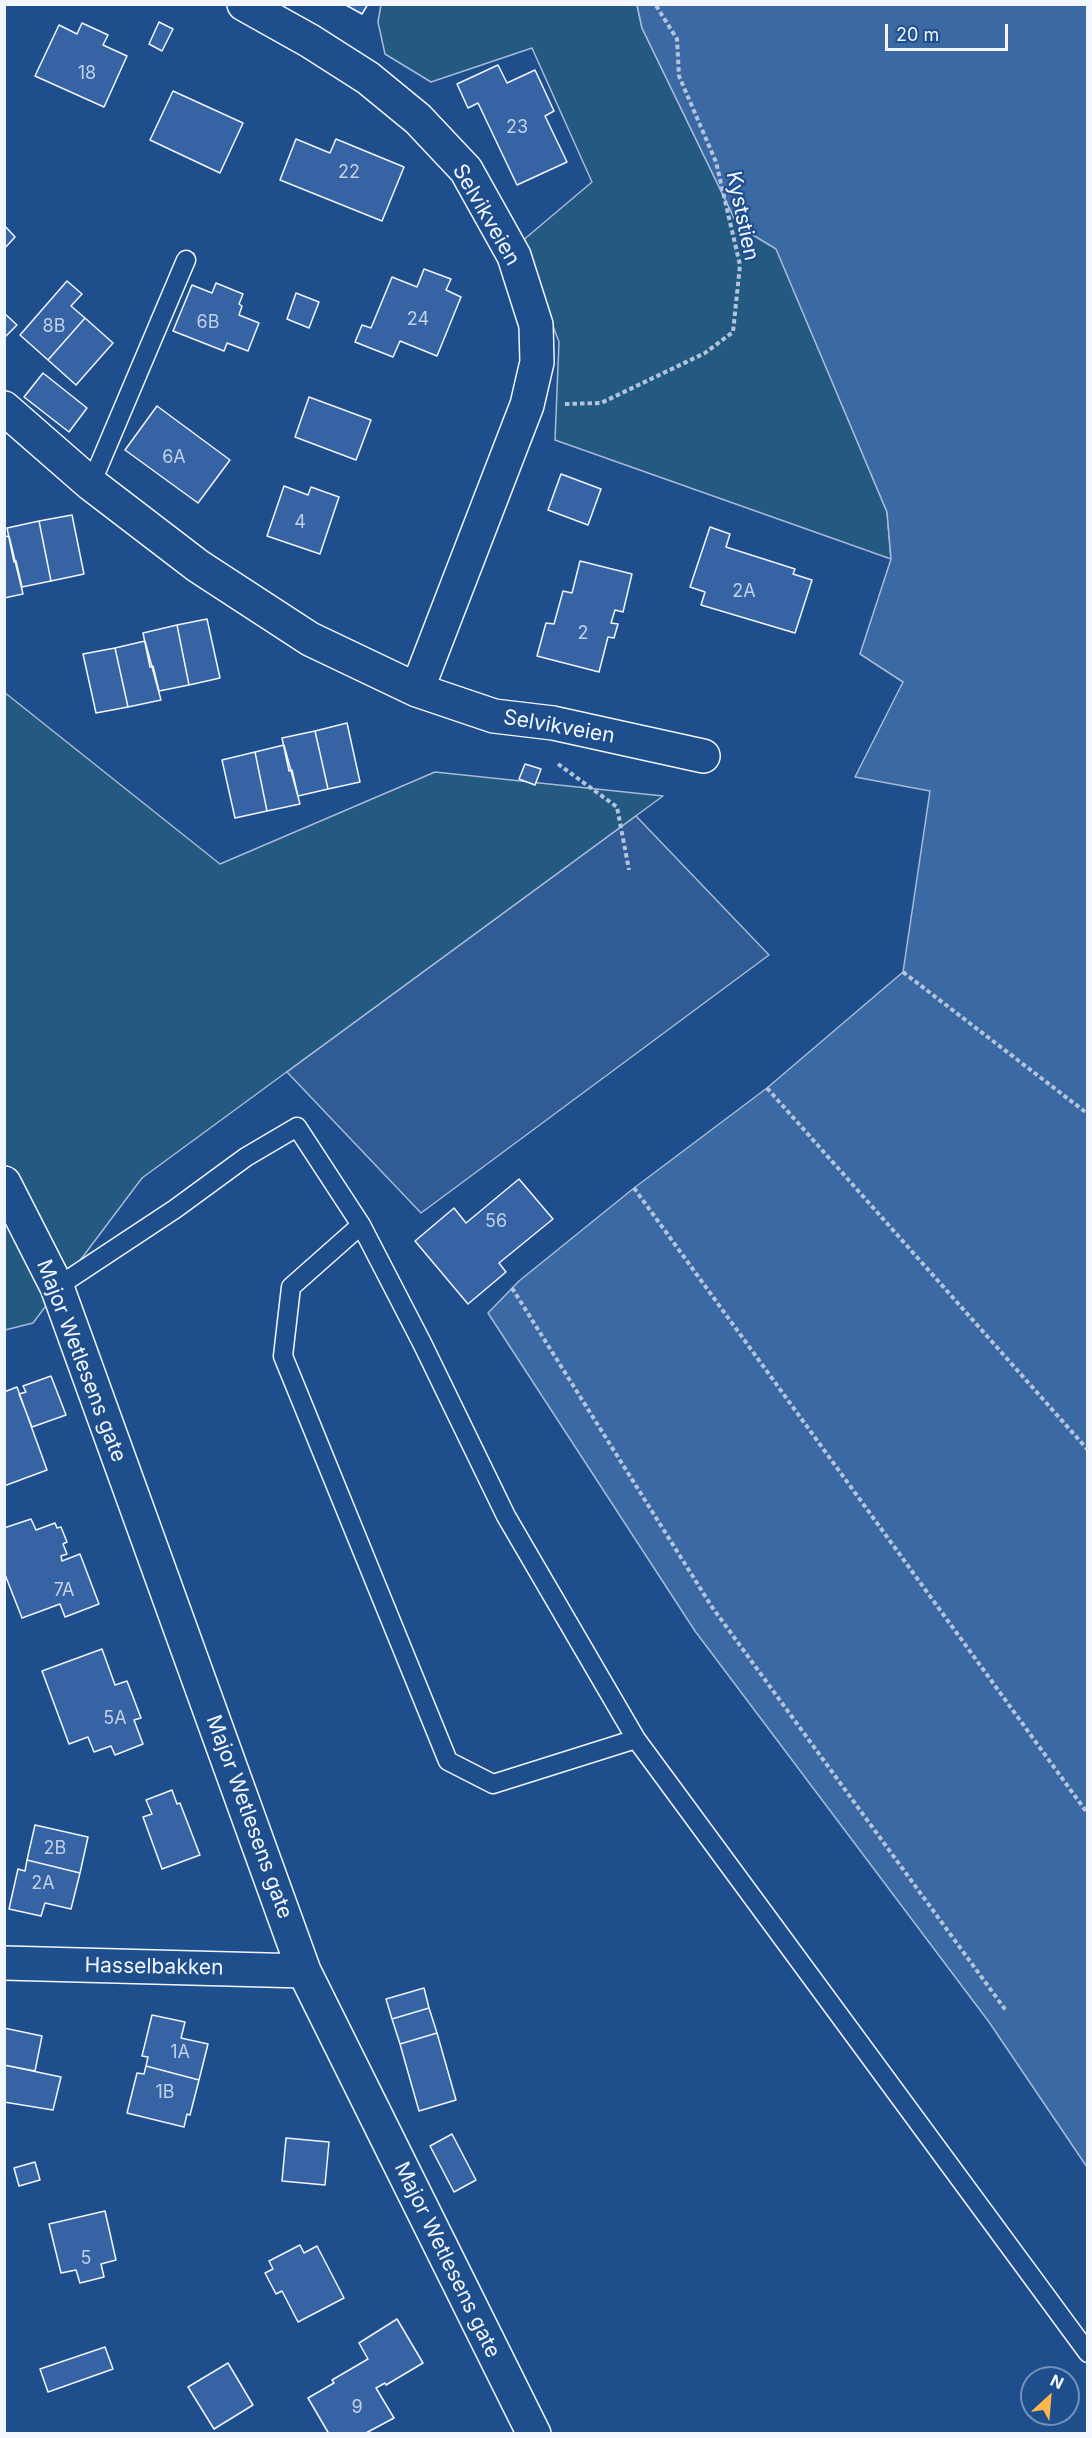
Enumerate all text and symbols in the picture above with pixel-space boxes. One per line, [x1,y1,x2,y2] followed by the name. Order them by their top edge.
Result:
[888,12,1011,50] scale bar
[896,24,939,45] text: 20 m
[78,63,96,85] house number: 18
[506,117,528,139] house number: 23
[447,160,525,270] street label: Selvikveien
[338,162,360,184] house number: 22
[720,169,764,263] street label: Kyststien
[407,309,429,331] house number: 24
[197,312,219,334] house number: 6B
[43,316,65,338] house number: 8B
[162,447,186,469] house number: 6A
[294,512,306,534] house number: 4
[732,581,756,603] house number: 2A
[578,623,588,645] house number: 2
[501,705,617,749] street label: Selvikveien
[485,1211,507,1233] house number: 56
[31,1256,131,1466] street label: Major Wetlesens gate
[54,1580,74,1602] house number: 7A
[103,1708,127,1730] house number: 5A
[200,1712,298,1922] street label: Major Wetlesens gate
[44,1838,66,1860] house number: 2B
[31,1873,55,1895] house number: 2A
[84,1953,224,1981] street label: Hasselbakken
[170,2042,190,2064] house number: 1A
[155,2082,175,2104] house number: 1B
[389,2158,505,2362] street label: Major Wetlesens gate
[81,2248,91,2270] house number: 5
[1020,2366,1080,2426] north arrow
[1047,2370,1067,2393] text: N
[351,2397,363,2419] house number: 9

